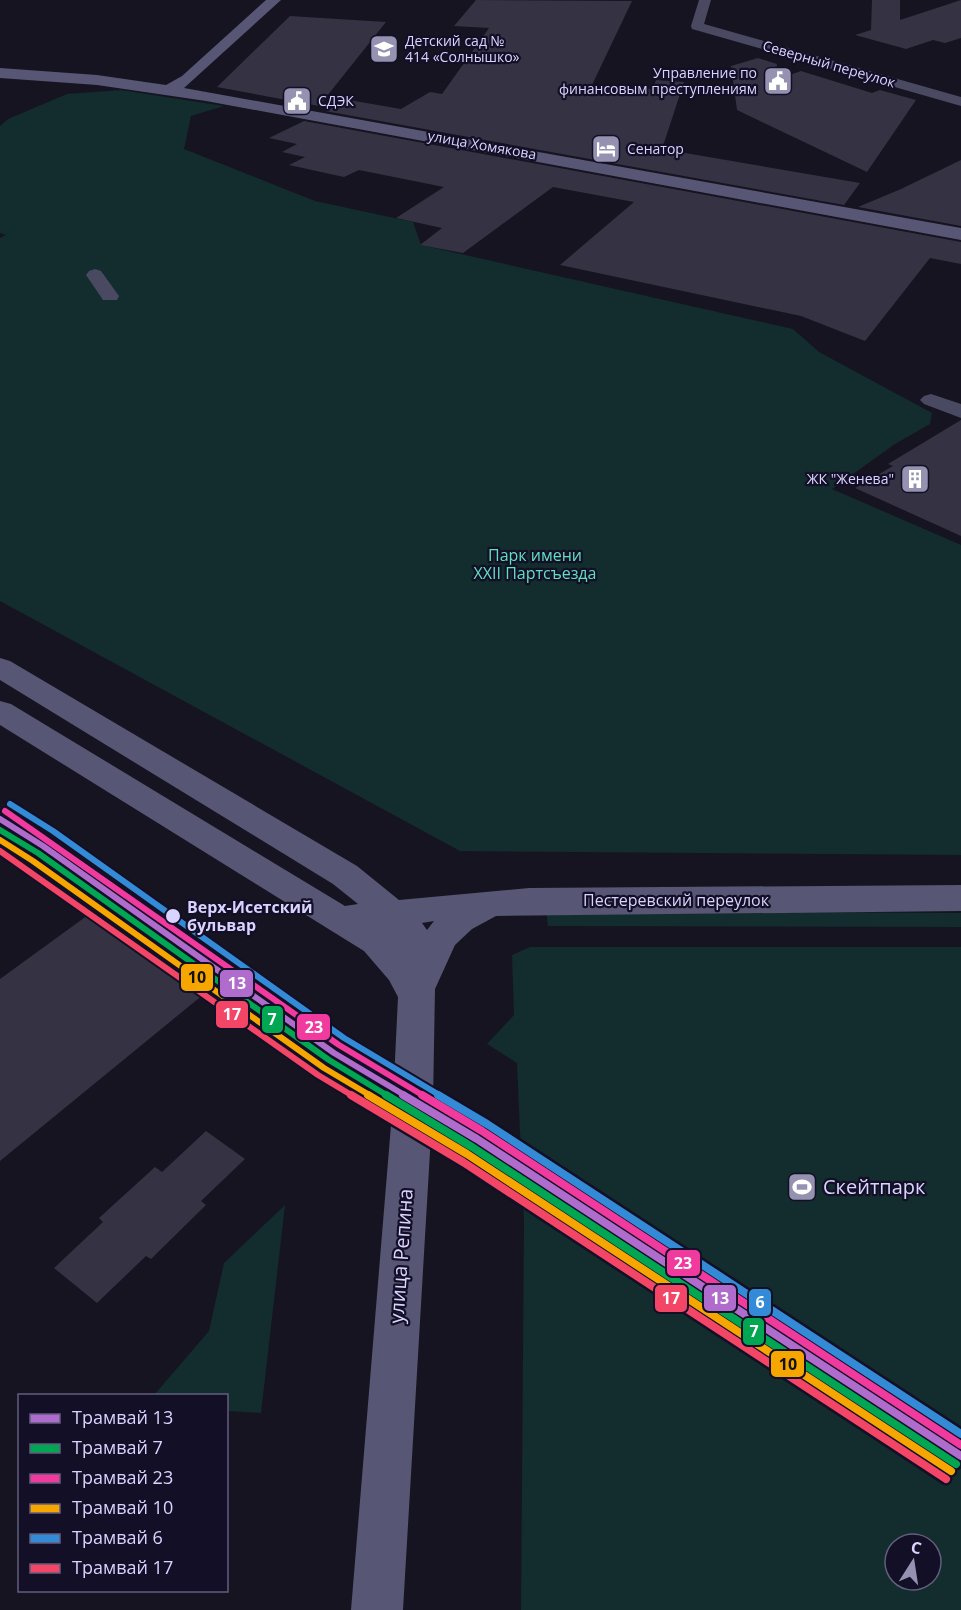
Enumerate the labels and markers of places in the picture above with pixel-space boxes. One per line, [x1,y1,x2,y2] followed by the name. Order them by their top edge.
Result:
[405,31,520,66] place label: Детский сад № 414 «Солнышко»
[368,33,400,65] school or university icon: Детский сад № 414 «Солнышко»
[559,63,757,98] place label: Управление по финансовым преступлениям
[762,65,794,97] public building icon: Управление по финансовым преступлениям
[281,85,313,117] public building icon: СДЭК
[318,91,354,110] place label: СДЭК
[590,133,622,165] hotel icon: Сенатор
[627,139,684,158] place label: Сенатор
[899,463,931,495] building icon: ЖК "Женева"
[807,469,894,488] place label: ЖК "Женева"
[187,896,313,936] place label: Верх-Исетский бульвар
[164,907,182,925] marker: Верх-Исетский бульвар
[786,1171,818,1203] sports icon: Скейтпарк
[823,1173,926,1200] place label: Скейтпарк

